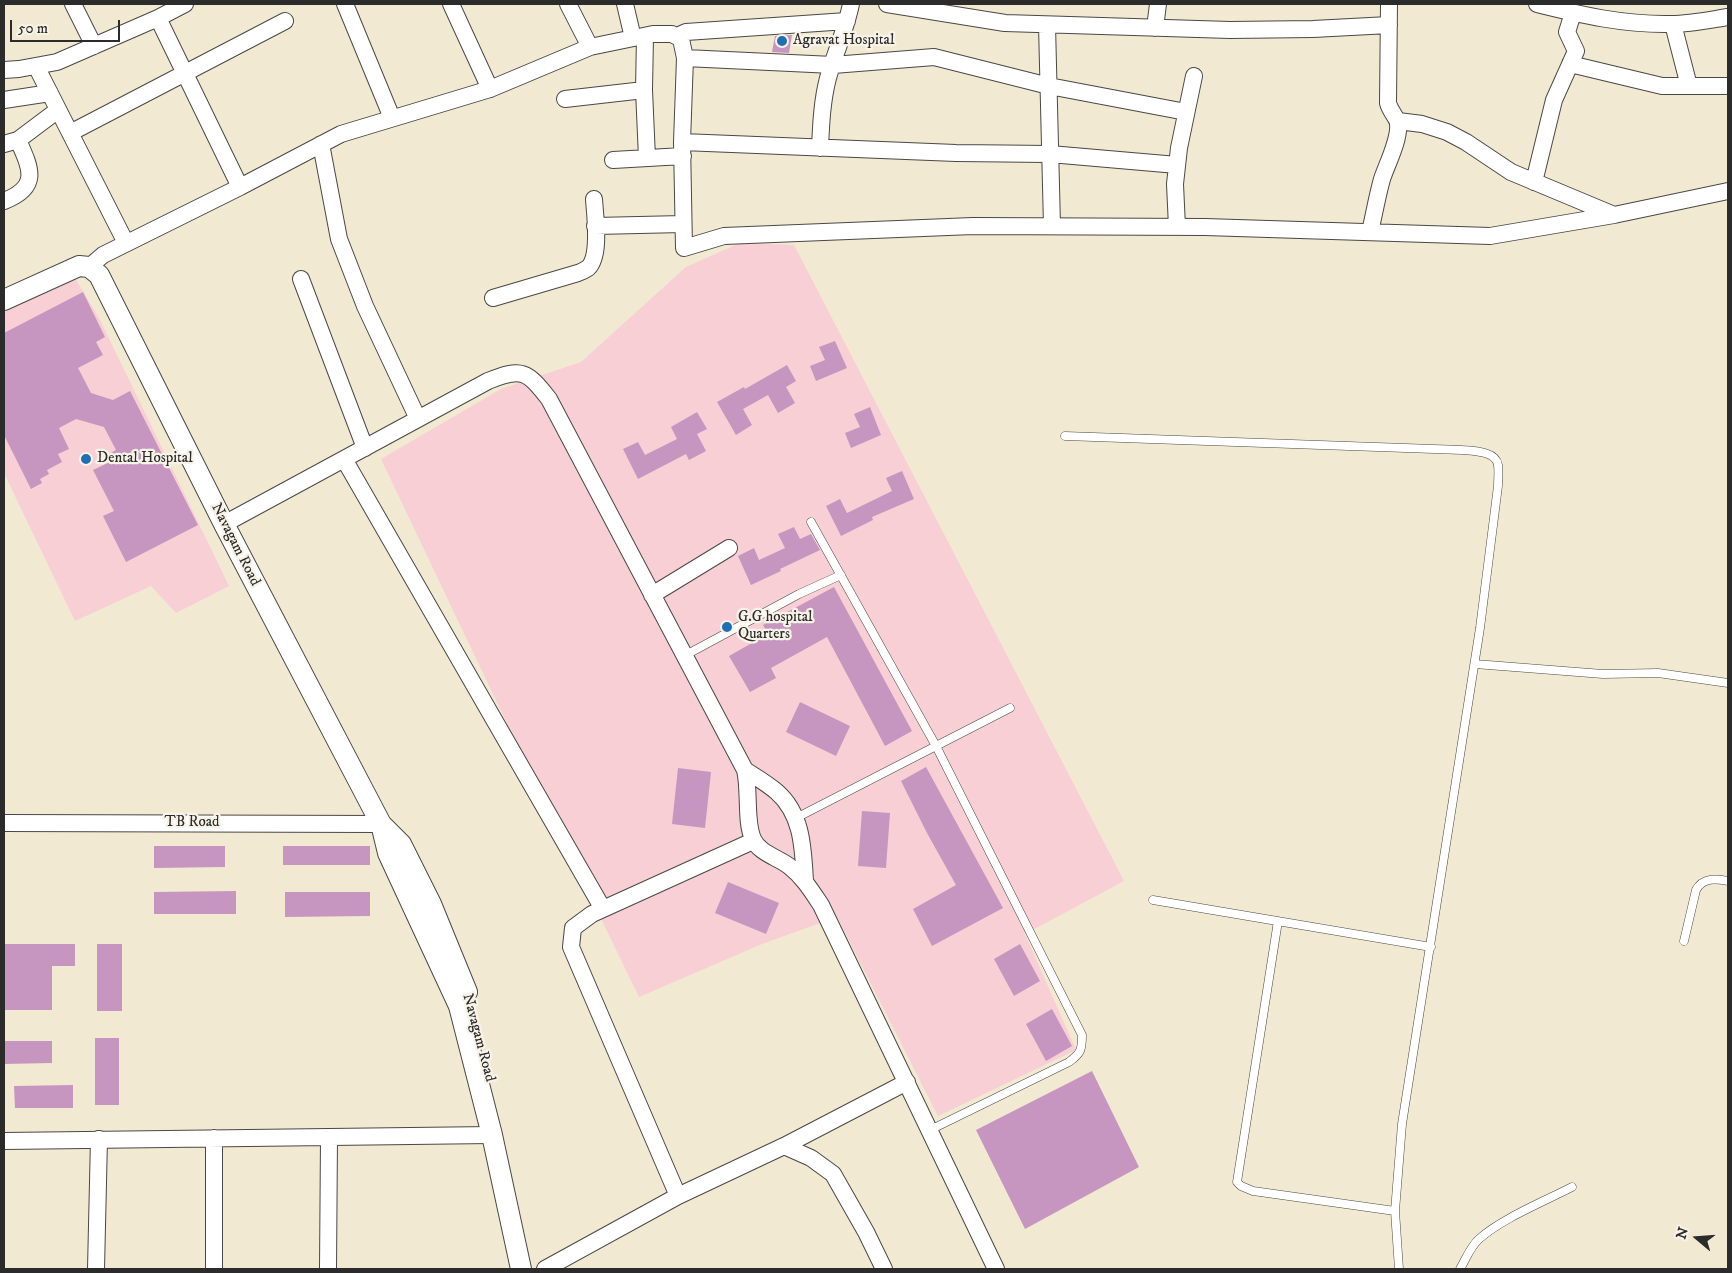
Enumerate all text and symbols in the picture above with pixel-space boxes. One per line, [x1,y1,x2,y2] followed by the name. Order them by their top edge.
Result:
[12,10,122,42] scale bar
[18,19,48,38] text: 50 m
[793,32,894,50] place label: Agravat Hospital
[775,34,789,48] marker: Agravat Hospital
[97,450,193,468] place label: Dental Hospital
[79,452,93,466] marker: Dental Hospital
[206,501,264,589] street label: Navagam Road
[738,609,813,644] place label: G.G hospital Quarters
[720,620,734,634] marker: G.G hospital Quarters
[164,814,220,832] street label: TB Road
[458,992,498,1084] street label: Navagam Road
[1672,1213,1722,1263] north arrow
[1672,1225,1693,1242] text: N

